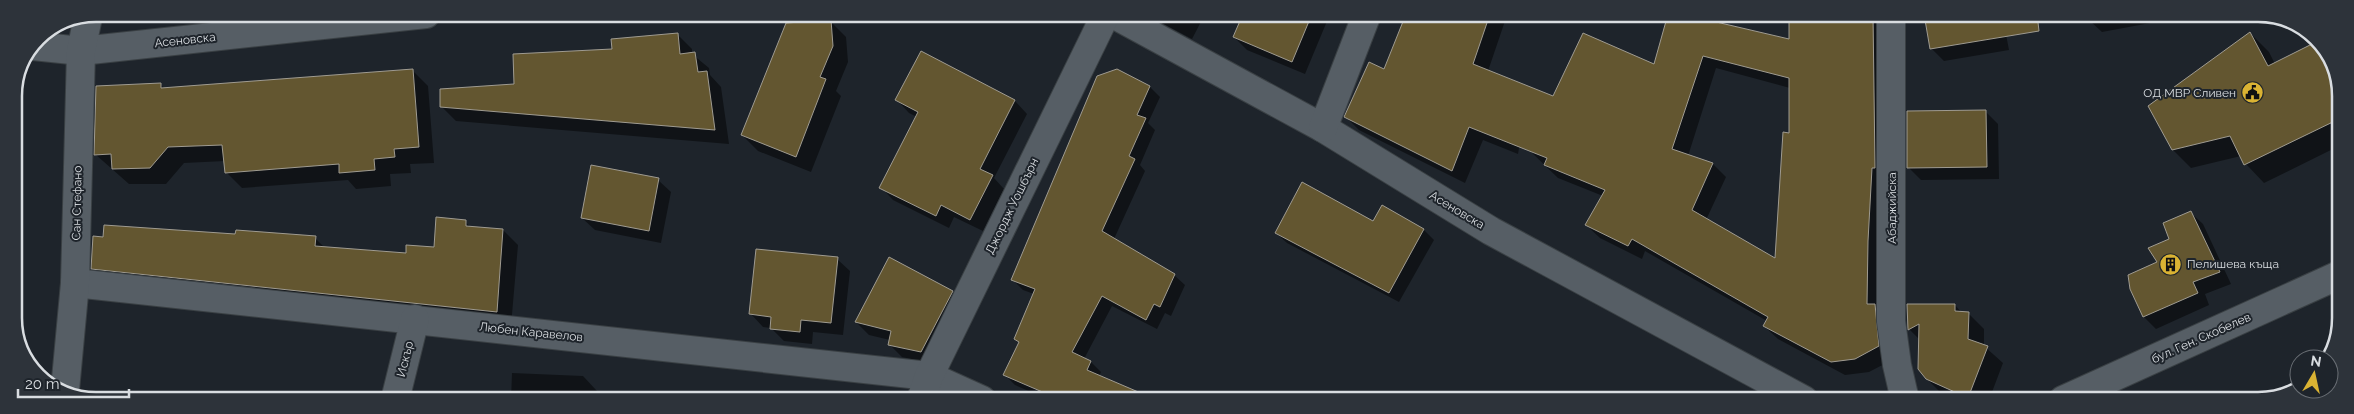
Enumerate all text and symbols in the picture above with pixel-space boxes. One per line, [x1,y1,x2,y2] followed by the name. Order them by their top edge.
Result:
[154,30,216,50] street label: Асеновска
[2240,81,2264,105] public building icon: ОД МВР Сливен
[2143,86,2236,100] place label: ОД МВР Сливен
[983,156,1041,256] street label: Джордж Уошбърн
[69,165,85,241] street label: Сан Стефано
[1885,172,1899,244] street label: Абаджийска
[1427,188,1487,232] street label: Асеновска
[2159,252,2183,276] building icon: Пелишева къща
[2187,257,2279,271] place label: Пелишева къща
[2149,310,2253,366] street label: бул. Ген. Скобелев
[478,320,584,344] street label: Любен Каравелов
[394,340,416,378] street label: Искър
[2289,349,2339,399] north arrow
[2310,352,2323,370] text: N
[18,366,129,398] scale bar
[25,375,60,393] text: 20 m

